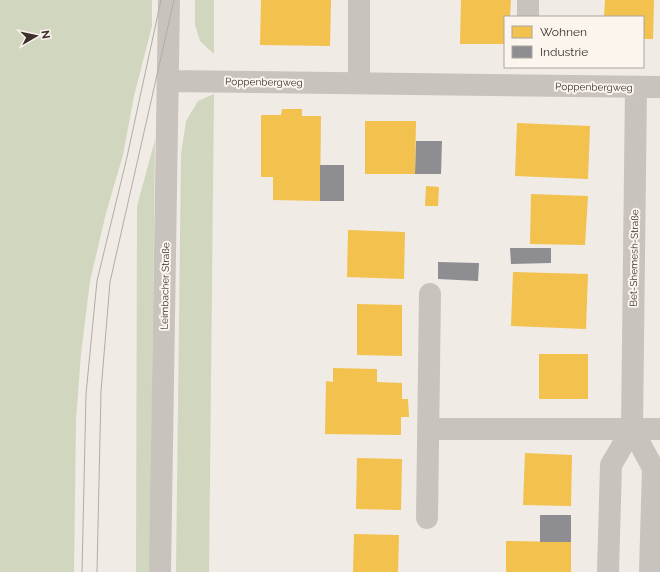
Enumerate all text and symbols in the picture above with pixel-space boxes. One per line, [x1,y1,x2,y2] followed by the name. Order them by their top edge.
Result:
[16,16,56,56] north arrow
[504,16,644,68] legend
[540,25,587,39] text: Wohnen
[38,29,52,40] text: N
[540,45,588,59] text: Industrie
[225,76,303,88] street label: Poppenbergweg
[555,81,633,93] street label: Poppenbergweg
[628,209,640,307] street label: Bet-Shemesh-Straße
[159,242,171,330] street label: Leimbacher Straße

